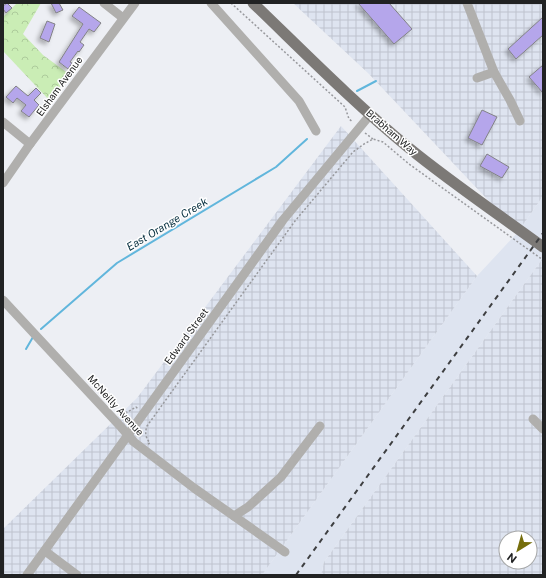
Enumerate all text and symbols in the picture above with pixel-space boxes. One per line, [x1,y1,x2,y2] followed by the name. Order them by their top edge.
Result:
[33,54,85,118] street label: Elsham Avenue
[364,107,421,158] street label: Brabham Way
[124,195,210,253] water label: East Orange Creek
[162,305,211,367] street label: Edward Street
[86,372,147,438] street label: McNeilly Avenue
[498,530,538,570] north arrow
[505,551,519,565] text: N

